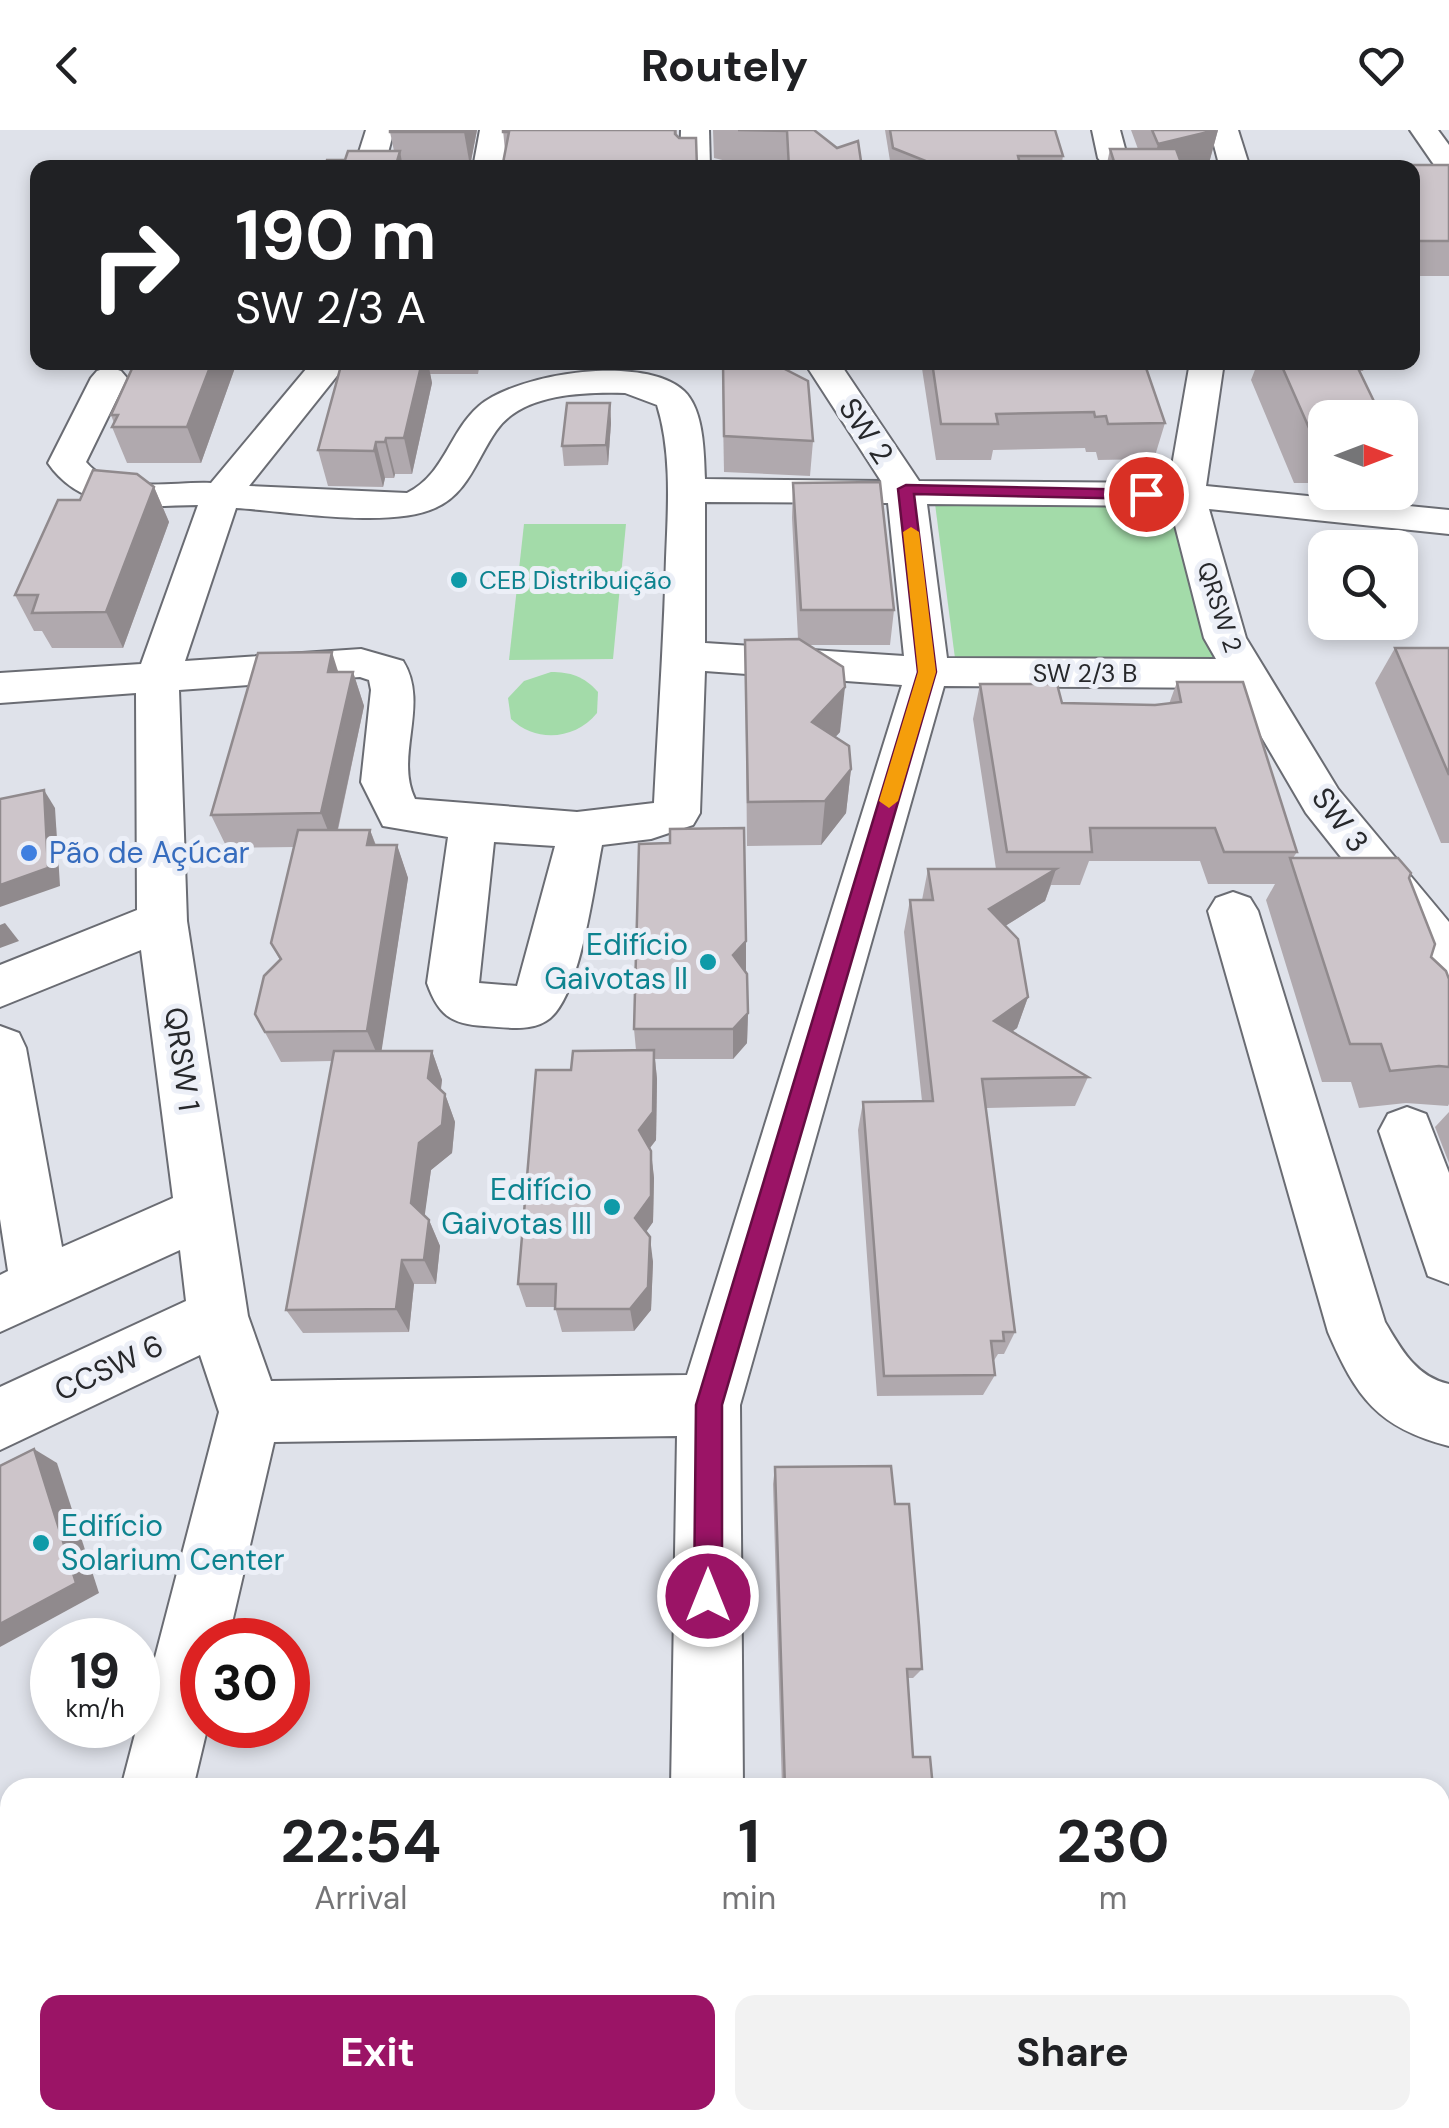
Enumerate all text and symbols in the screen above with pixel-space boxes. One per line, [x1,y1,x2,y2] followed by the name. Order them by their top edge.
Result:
[641,36,808,95] text: Routely
[40,38,95,93] icon: back
[1354,38,1409,93] icon: heart
[235,190,437,281] text: 190 m
[70,200,200,330] icon: right
[235,278,426,337] text: SW 2/3 A
[830,390,902,471] street label: SW 2
[1308,400,1418,510] north arrow
[1308,400,1418,640] map controls
[1104,452,1189,537] pin
[1119,467,1174,522] icon: arrive
[1308,530,1418,640] button: search
[1189,558,1250,657] street label: QRSW 2
[479,564,672,597] place label: CEB Distribuição
[448,569,470,591] marker: CEB Distribuição
[1033,657,1137,690] street label: SW 2/3 B
[1303,779,1378,860] street label: SW 3
[49,833,250,872] place label: Pão de Açúcar
[18,842,40,864] marker: Pão de Açúcar
[544,925,688,998] place label: Edifício Gaivotas II
[697,951,719,973] marker: Edifício Gaivotas II
[156,1005,209,1113] street label: QRSW 1
[441,1170,592,1243] place label: Edifício Gaivotas III
[601,1196,623,1218] marker: Edifício Gaivotas III
[48,1325,169,1410] street label: CCSW 6
[61,1506,285,1579] place label: Edifício Solarium Center
[30,1532,52,1554] marker: Edifício Solarium Center
[656,1544,760,1648] position arrow
[180,1618,310,1748] speed limit sign: 30
[70,1638,120,1704] text: 19
[65,1692,125,1725] text: km/h
[280,1802,441,1881] text: 22:54
[738,1802,760,1881] text: 1
[1057,1802,1170,1881] text: 230
[314,1877,407,1919] text: Arrival
[722,1877,776,1919] text: min
[1099,1877,1127,1919] text: m
[40,1995,715,2110] button: Exit
[735,1995,1410,2110] button: Share

